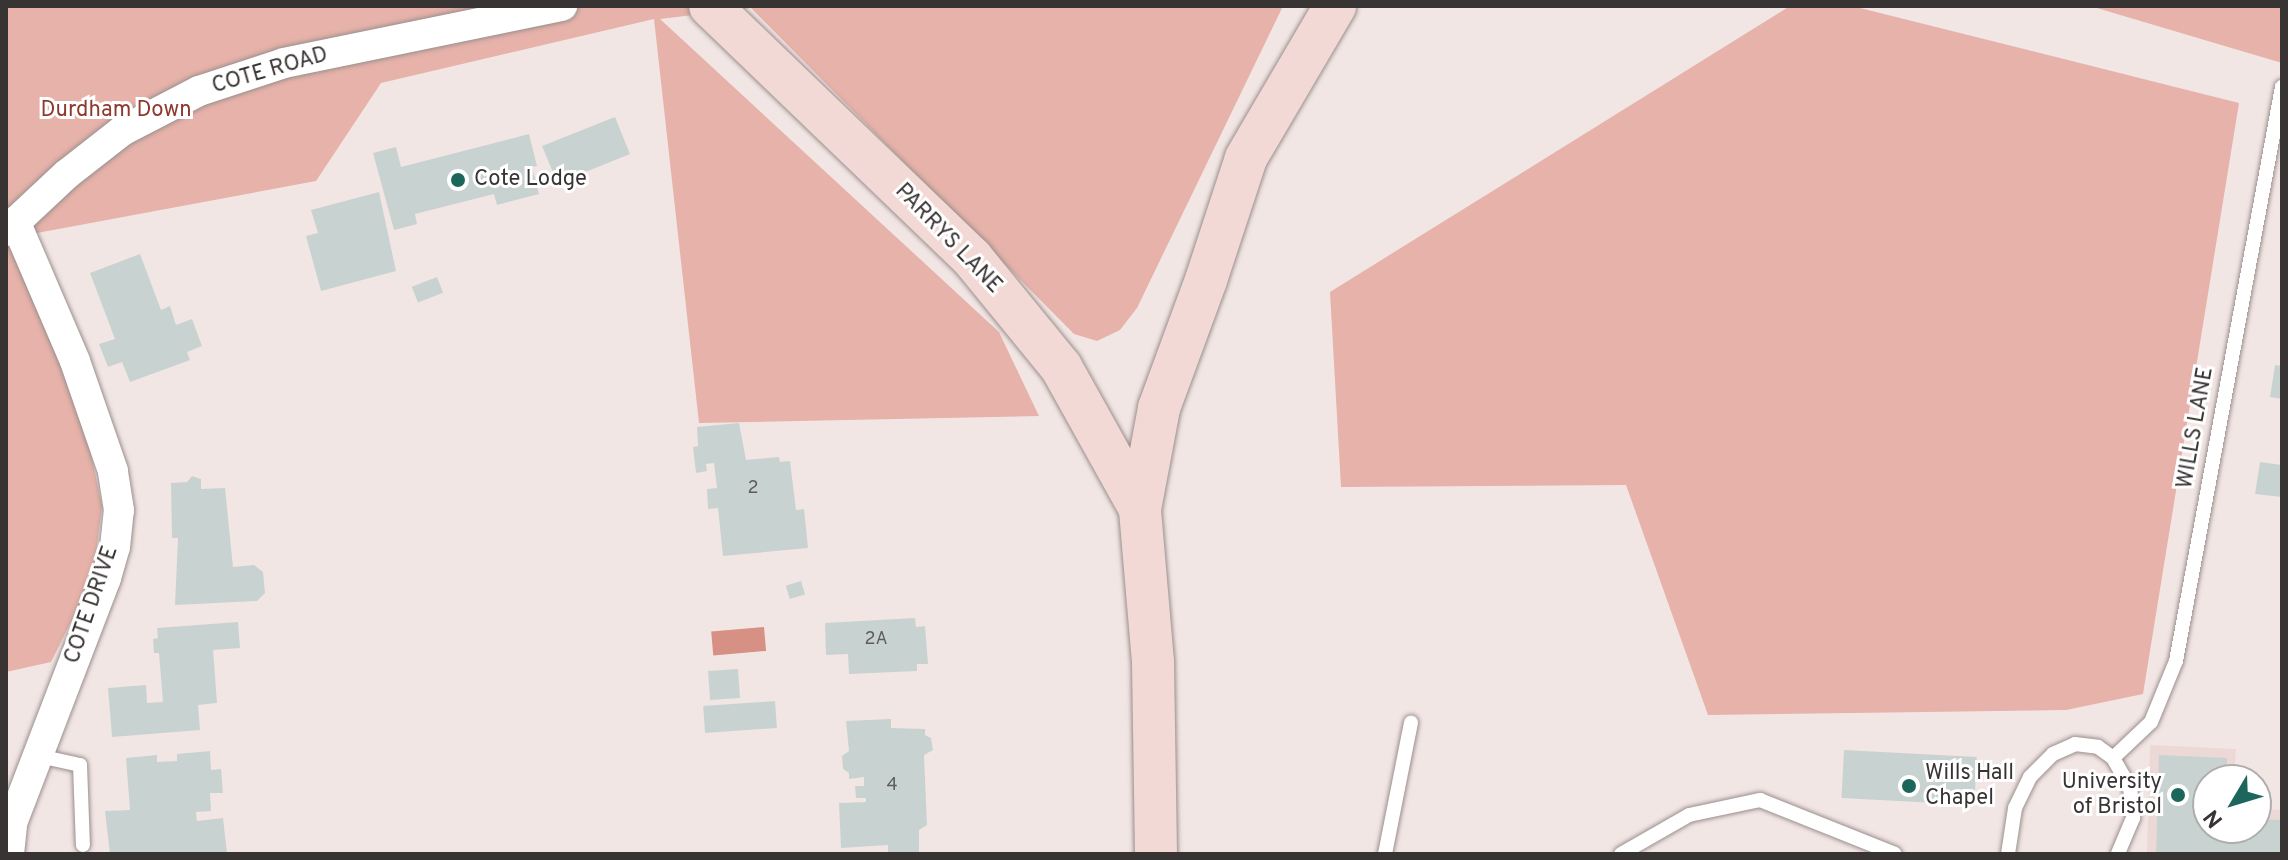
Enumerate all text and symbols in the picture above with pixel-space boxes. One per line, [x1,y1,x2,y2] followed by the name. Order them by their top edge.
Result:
[209,42,331,100] street label: COTE ROAD
[40,98,192,124] park label: Durdham Down
[474,167,587,193] place label: Cote Lodge
[449,171,467,189] marker: Cote Lodge
[889,178,1007,300] street label: PARRYS LANE
[2172,365,2220,491] street label: WILLS LANE
[747,478,759,500] house number: 2
[60,543,124,667] street label: COTE DRIVE
[864,629,888,651] house number: 2A
[1925,760,2014,812] place label: Wills Hall Chapel
[2192,764,2272,844] north arrow
[2062,769,2162,820] place label: University of Bristol
[886,775,898,797] house number: 4
[1900,777,1918,795] marker: Wills Hall Chapel
[2169,786,2187,804] marker: University of Bristol
[2199,803,2230,832] text: N

